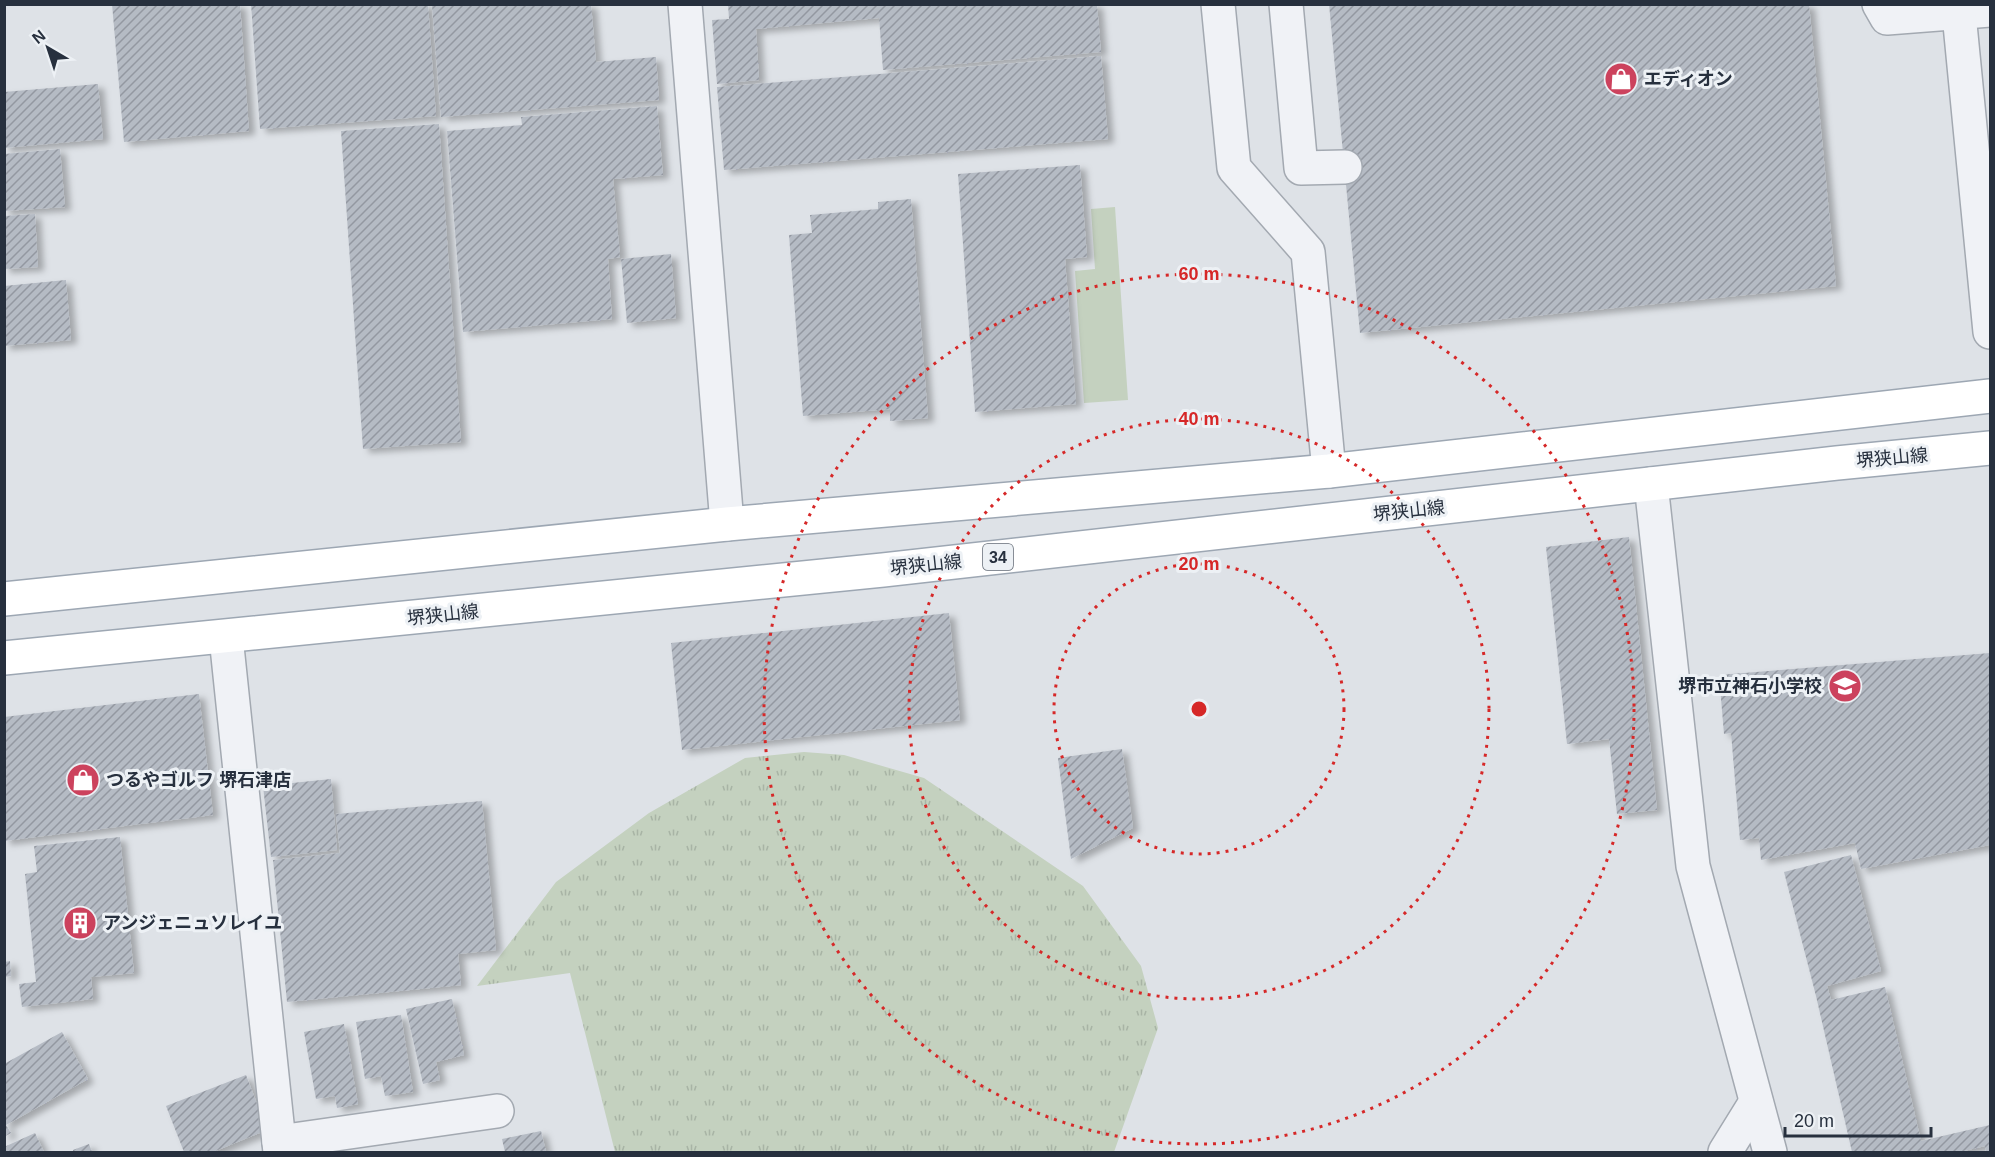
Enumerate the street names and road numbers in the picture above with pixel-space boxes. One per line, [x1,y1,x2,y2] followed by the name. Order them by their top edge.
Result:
[1855,445,1929,471] street label: 堺狭山線
[1372,497,1446,525] street label: 堺狭山線
[983,544,1013,570] road number: 34
[889,551,963,579] street label: 堺狭山線
[406,601,480,629] street label: 堺狭山線

